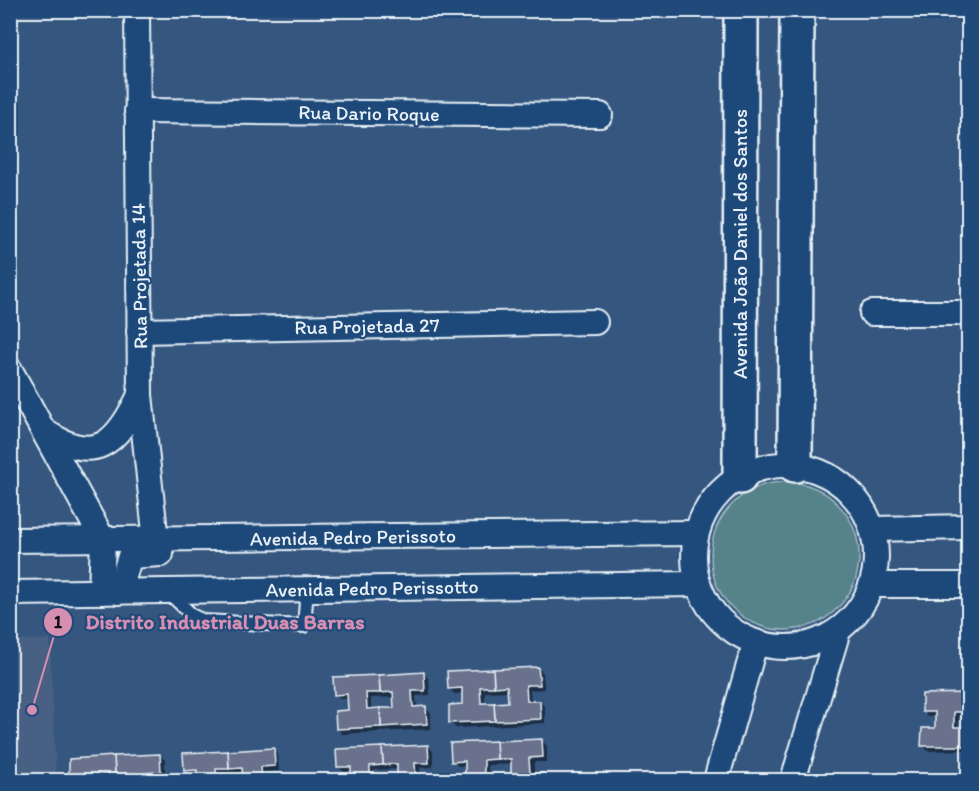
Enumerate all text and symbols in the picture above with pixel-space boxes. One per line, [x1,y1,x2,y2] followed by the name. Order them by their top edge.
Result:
[298,100,440,126] street label: Rua Dario Roque
[728,109,752,379] street label: Avenida João Daniel dos Santos
[126,203,152,349] street label: Rua Projetada 14
[294,313,440,339] street label: Rua Projetada 27
[250,523,456,551] street label: Avenida Pedro Perissoto
[265,574,479,602] street label: Avenida Pedro Perissotto
[43,602,376,641] callout: Distrito Industrial Duas Barras
[85,609,365,634] text: Distrito Industrial Duas Barras
[54,611,63,633] text: 1

